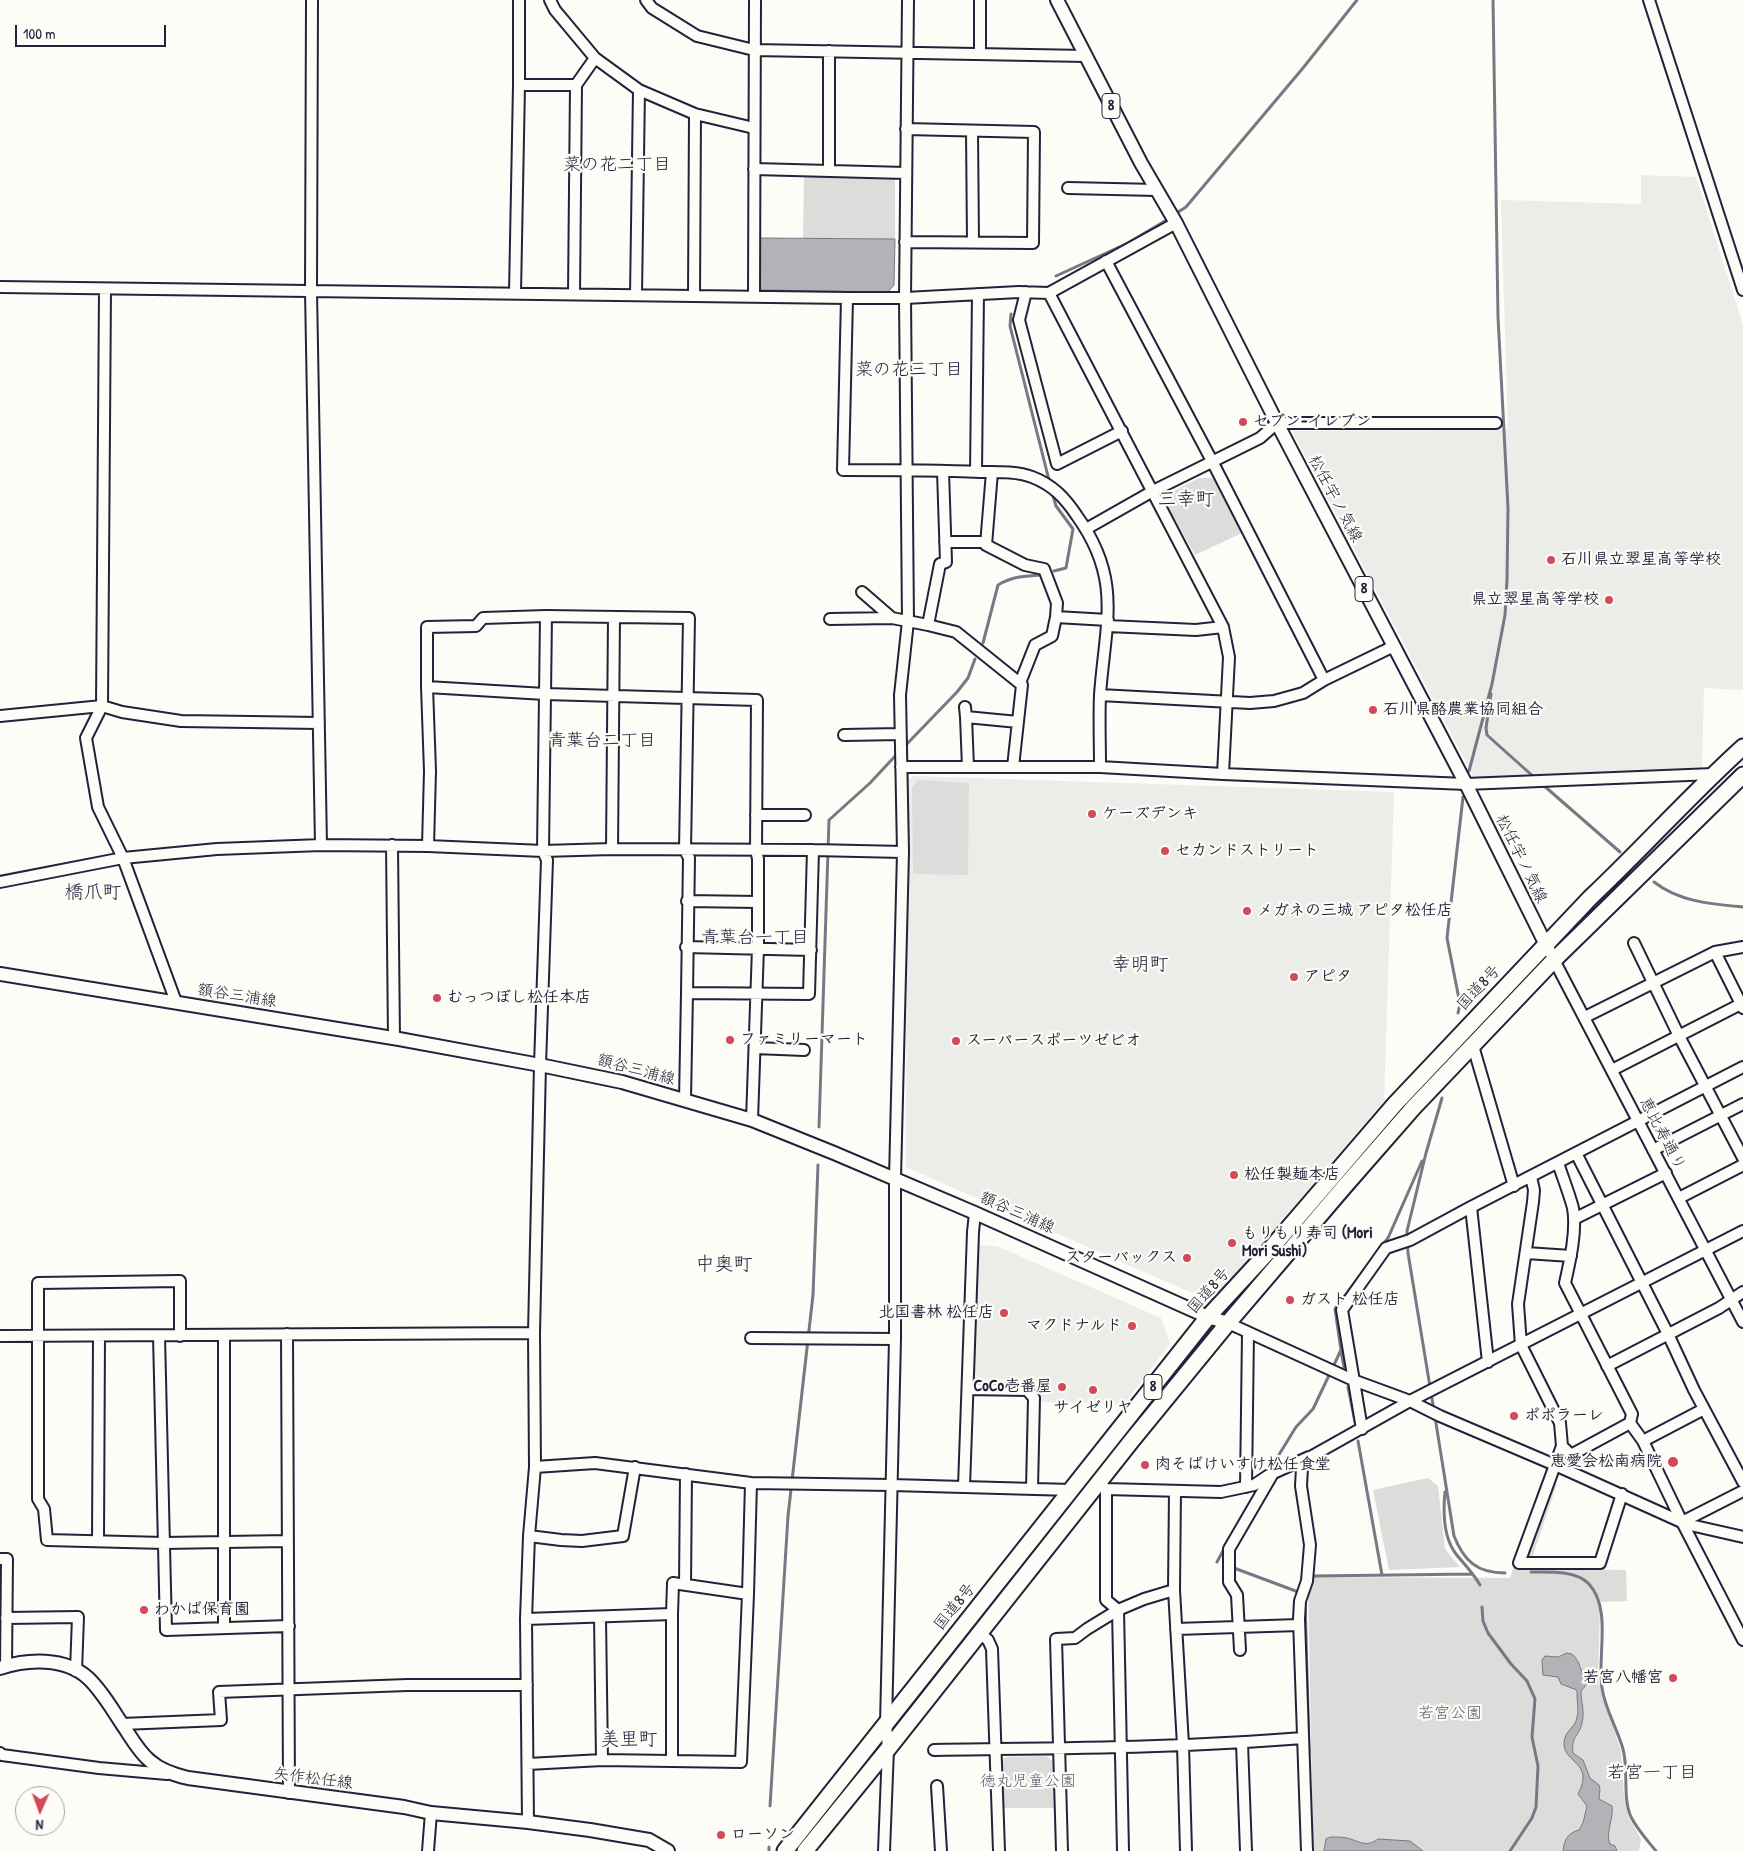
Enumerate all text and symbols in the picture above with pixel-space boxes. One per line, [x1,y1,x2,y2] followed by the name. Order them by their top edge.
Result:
[18,15,169,47] scale bar
[23,23,56,44] text: 100 m
[1102,94,1120,118] road number: 8
[563,154,671,176] district label: 菜の花二丁目
[855,359,963,381] district label: 菜の花三丁目
[1253,412,1371,432] place label: セブン-イレブン
[1237,416,1249,428] marker: セブン-イレブン
[1304,452,1366,546] street label: 松任宇ノ気線
[1158,489,1214,511] district label: 三幸町
[1561,550,1721,570] place label: 石川県立翠星高等学校
[1545,554,1557,566] marker: 石川県立翠星高等学校
[1355,576,1373,602] road number: 8
[1471,590,1599,610] place label: 県立翠星高等学校
[1603,594,1615,606] marker: 県立翠星高等学校
[1383,700,1543,720] place label: 石川県酪農業協同組合
[1367,704,1379,716] marker: 石川県酪農業協同組合
[548,730,656,752] district label: 青葉台二丁目
[1102,804,1198,824] place label: ケーズデンキ
[1086,808,1098,820] marker: ケーズデンキ
[1491,812,1551,906] street label: 松任宇ノ気線
[1175,841,1319,861] place label: セカンドストリート
[1159,845,1171,857] marker: セカンドストリート
[65,882,121,904] district label: 橋爪町
[1257,901,1453,921] place label: メガネの三城 アピタ松任店
[1241,905,1253,917] marker: メガネの三城 アピタ松任店
[701,927,809,949] district label: 青葉台一丁目
[1112,954,1168,976] district label: 幸明町
[1453,961,1505,1015] street label: 国道8号
[1304,967,1352,987] place label: アピタ
[1288,971,1300,983] marker: アピタ
[196,980,278,1012] street label: 額谷三浦線
[447,988,591,1008] place label: むっつぼし松任本店
[431,992,443,1004] marker: むっつぼし松任本店
[740,1030,868,1050] place label: ファミリーマート
[966,1031,1141,1051] place label: スーパースポーツゼビオ
[724,1034,736,1046] marker: ファミリーマート
[950,1035,962,1047] marker: スーパースポーツゼビオ
[595,1050,677,1090] street label: 額谷三浦線
[1635,1094,1689,1174] street label: 恵比寿通り
[1244,1165,1340,1185] place label: 松任製麺本店
[1228,1169,1240,1181] marker: 松任製麺本店
[977,1188,1057,1238] street label: 額谷三浦線
[1242,1224,1373,1262] place label: もりもり寿司 (Mori Mori Sushi)
[1226,1237,1238,1249] marker: もりもり寿司 (Mori Mori Sushi)
[1065,1248,1177,1268] place label: スターバックス
[1181,1252,1193,1264] marker: スターバックス
[696,1254,752,1276] district label: 中奥町
[1184,1264,1234,1318] street label: 国道8号
[1300,1290,1400,1310] place label: ガスト 松任店
[1284,1294,1296,1306] marker: ガスト 松任店
[878,1303,994,1323] place label: 北国書林 松任店
[998,1307,1010,1319] marker: 北国書林 松任店
[1026,1316,1122,1336] place label: マクドナルド
[1126,1320,1138,1332] marker: マクドナルド
[1144,1374,1162,1400] road number: 8
[974,1377,1052,1397] place label: CoCo壱番屋
[1056,1381,1068,1393] marker: CoCo壱番屋
[1087,1384,1099,1396] marker: サイゼリヤ
[1053,1398,1133,1418] place label: サイゼリヤ
[1524,1406,1604,1426] place label: ポポラーレ
[1508,1410,1520,1422] marker: ポポラーレ
[1550,1452,1662,1472] place label: 恵愛会松南病院
[1155,1455,1331,1475] place label: 肉そばけいすけ松任食堂
[1666,1455,1680,1469] marker: 恵愛会松南病院
[1139,1459,1151,1471] marker: 肉そばけいすけ松任食堂
[930,1580,980,1634] street label: 国道8号
[154,1600,250,1620] place label: わかば保育園
[138,1604,150,1616] marker: わかば保育園
[1583,1668,1663,1688] place label: 若宮八幡宮
[1667,1672,1679,1684] marker: 若宮八幡宮
[1418,1704,1482,1724] park label: 若宮公園
[601,1729,657,1751] district label: 美里町
[1607,1762,1697,1784] district label: 若宮一丁目
[272,1765,354,1793] street label: 矢作松任線
[980,1772,1076,1792] park label: 徳丸児童公園
[15,1786,65,1836] north arrow
[35,1816,44,1835] text: N
[731,1825,795,1845] place label: ローソン
[715,1829,727,1841] marker: ローソン

